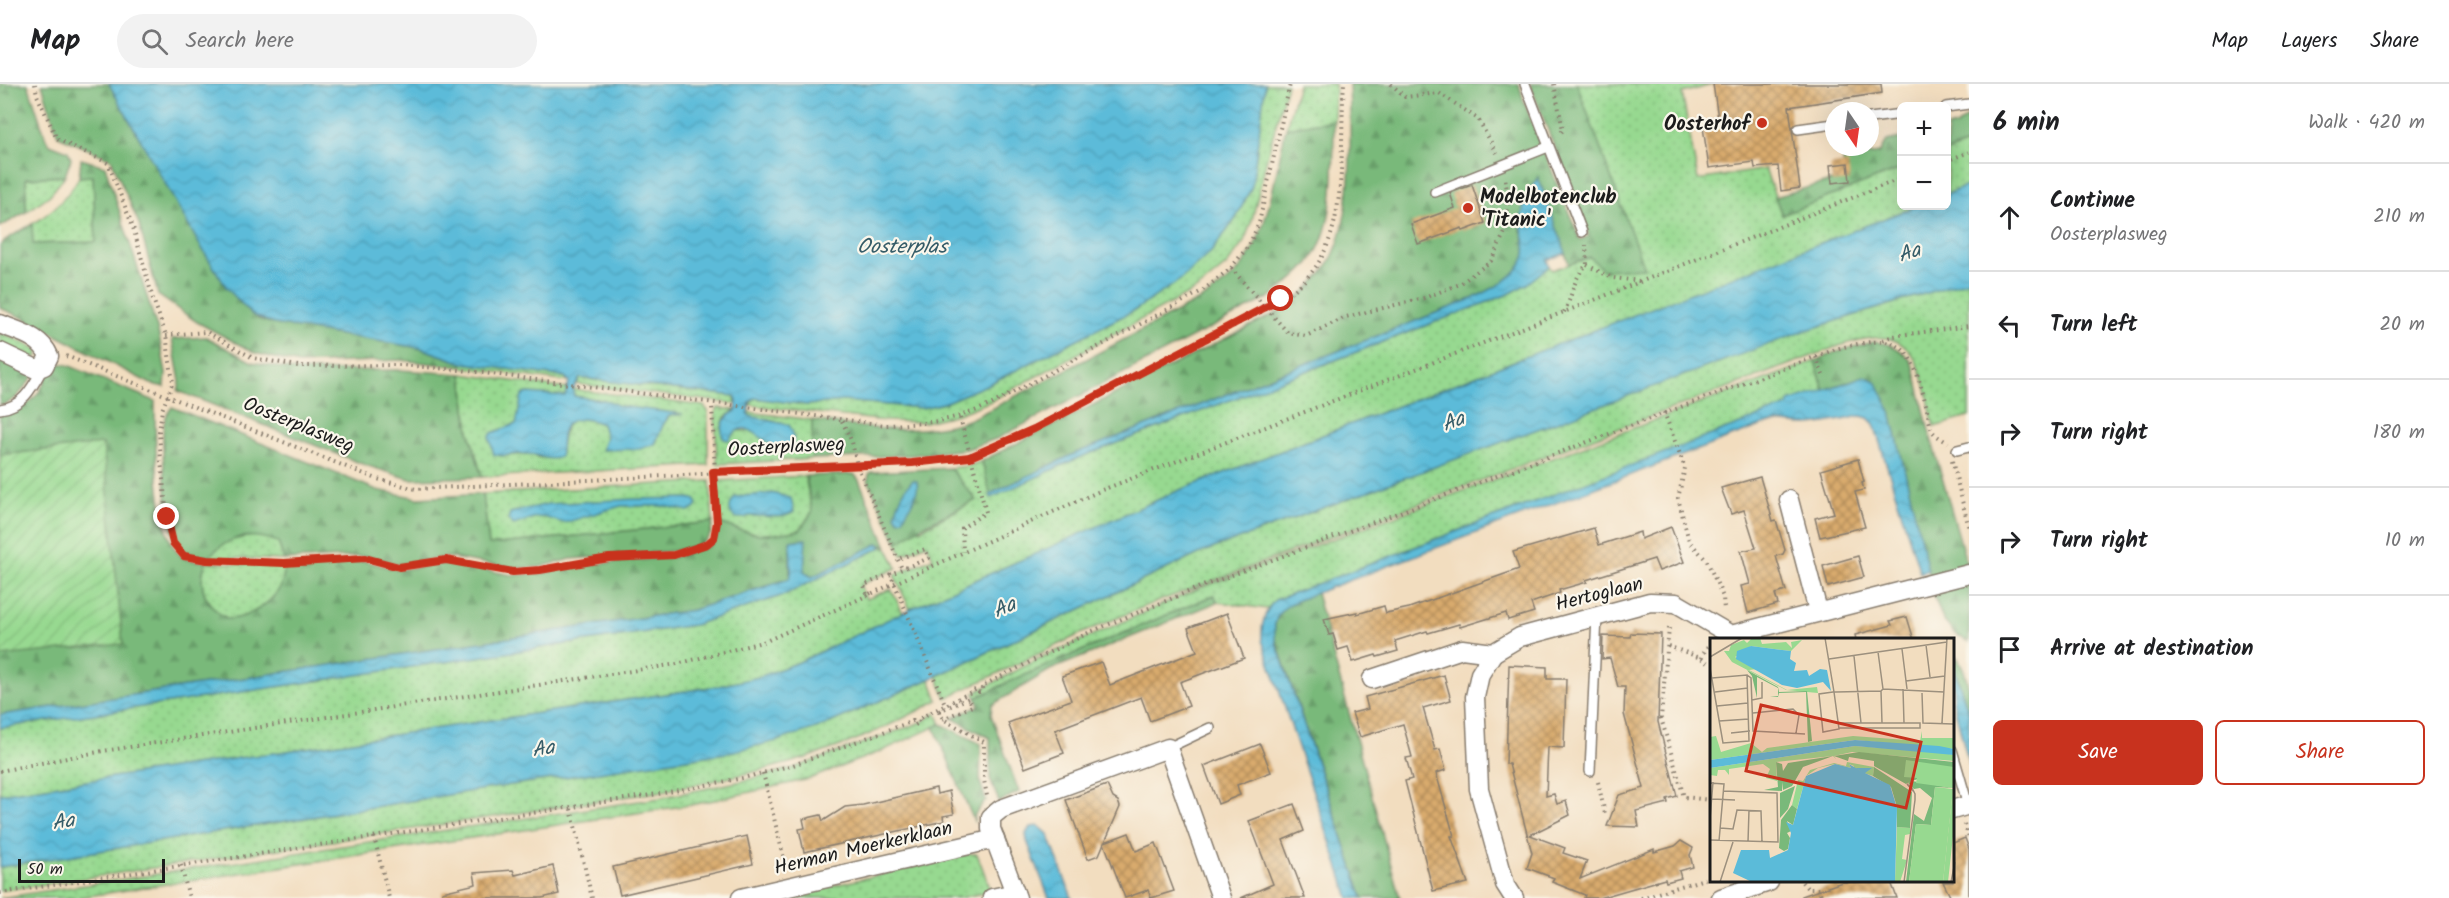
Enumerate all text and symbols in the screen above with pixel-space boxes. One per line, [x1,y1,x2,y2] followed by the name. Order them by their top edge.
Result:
[117,14,537,68] search box
[30,19,81,64] text: Map
[186,24,294,59] text: Search here
[138,25,171,58] icon: search
[2211,25,2248,58] text: Map
[2281,25,2337,58] text: Layers
[2370,25,2419,58] text: Share
[1825,102,1879,156] north arrow
[1897,102,1951,210] map controls
[1897,102,1951,156] button: +
[1993,102,2060,144] text: 6 min
[2308,107,2425,139] text: Walk · 420 m
[1664,109,1752,141] place label: Oosterhof
[1755,116,1769,130] marker: Oosterhof
[1897,156,1951,210] button: −
[1480,182,1617,237] place label: Modelbotenclub 'Titanic'
[2050,184,2135,219] text: Continue
[1461,201,1475,215] marker: Modelbotenclub 'Titanic'
[1993,201,2026,234] icon: ahead
[2373,201,2425,233] text: 210 m
[2050,219,2168,251] text: Oosterplasweg
[857,231,949,264] water label: Oosterplas
[1894,234,1926,273] water label: Aa
[1267,285,1293,311] route start
[2050,308,2137,343] text: Turn left
[1993,309,2026,342] icon: left
[2379,309,2425,341] text: 20 m
[238,389,359,463] street label: Oosterplasweg
[1437,403,1471,442] water label: Aa
[2050,416,2148,451] text: Turn right
[1993,417,2026,450] icon: right
[2373,417,2425,449] text: 180 m
[727,429,846,467] street label: Oosterplasweg
[153,503,179,529] route end
[2050,524,2148,559] text: Turn right
[1993,525,2026,558] icon: right
[2385,525,2425,557] text: 10 m
[1552,569,1647,621] street label: Hertoglaan
[988,588,1023,628] water label: Aa
[2050,632,2253,667] text: Arrive at destination
[1993,633,2026,666] icon: arrive
[1710,638,1954,883] inset map
[1993,720,2203,785] button: Save
[2215,720,2425,785] button: Share
[529,731,558,768] water label: Aa
[49,804,78,841] water label: Aa
[771,813,956,885] street label: Herman Moerkerklaan
[18,856,165,884] scale bar
[27,857,63,882] text: 50 m

